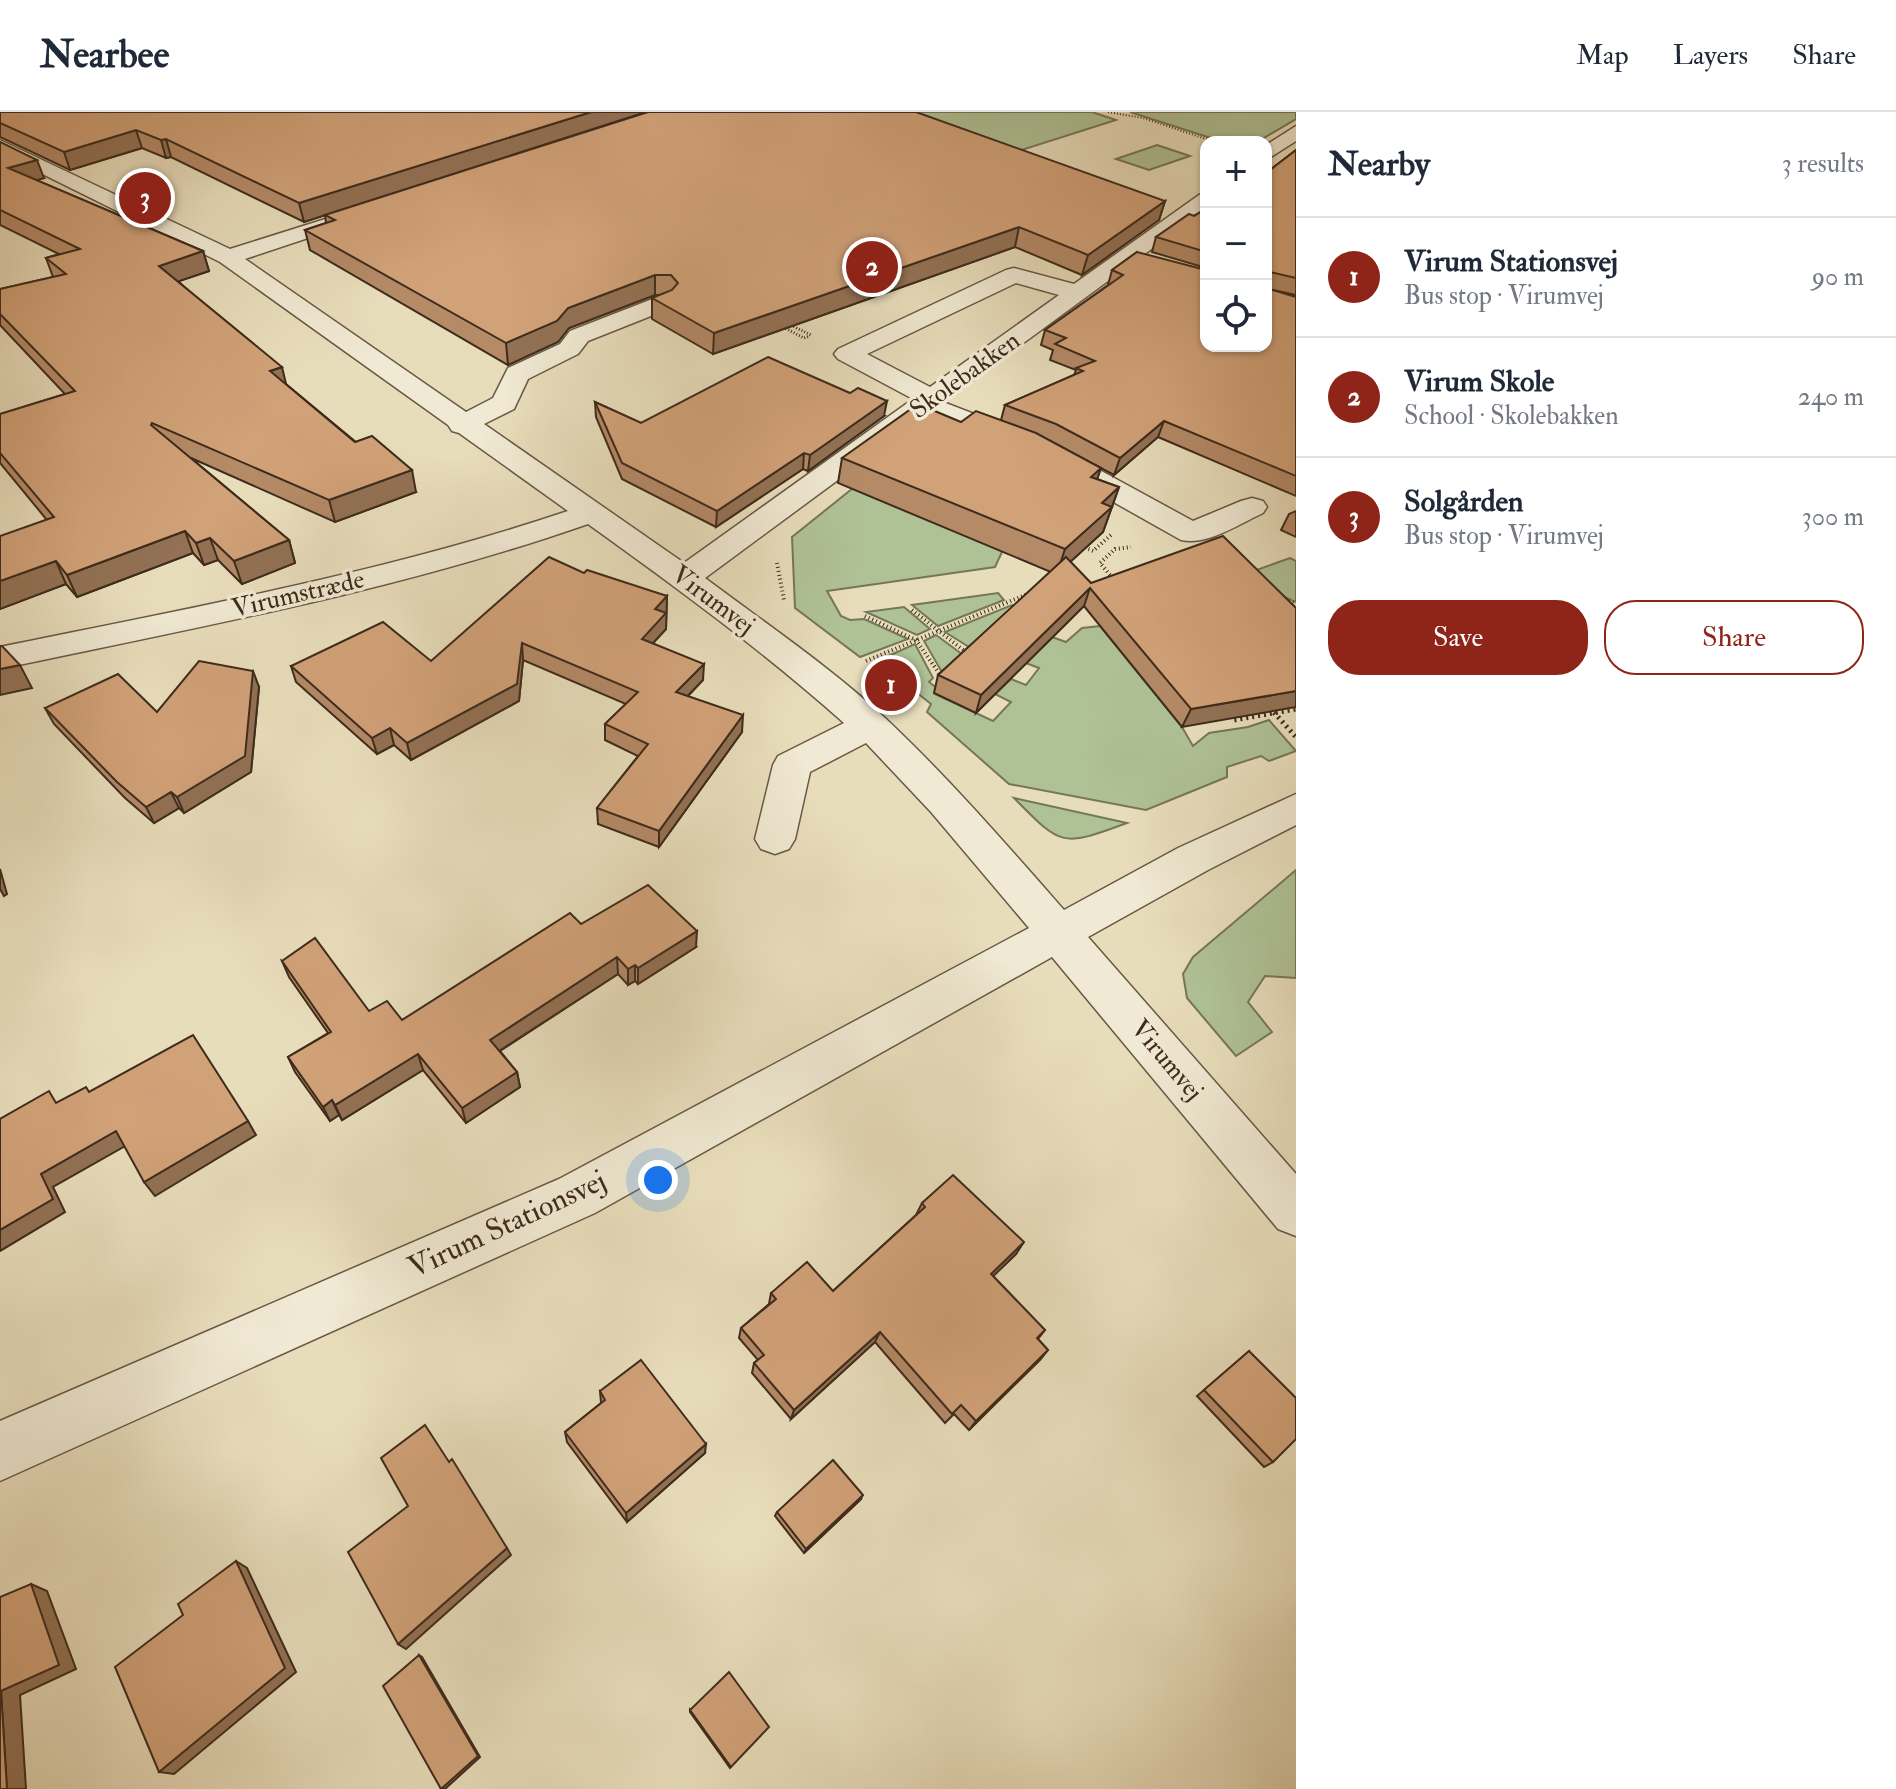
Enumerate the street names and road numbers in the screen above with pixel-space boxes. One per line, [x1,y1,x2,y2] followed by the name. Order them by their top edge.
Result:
[904,324,1026,426] street label: Skolebakken
[665,558,761,642] street label: Virumvej
[229,563,367,625] street label: Virumstræde
[1124,1013,1210,1107] street label: Virumvej
[402,1162,612,1286] street label: Virum Stationsvej

